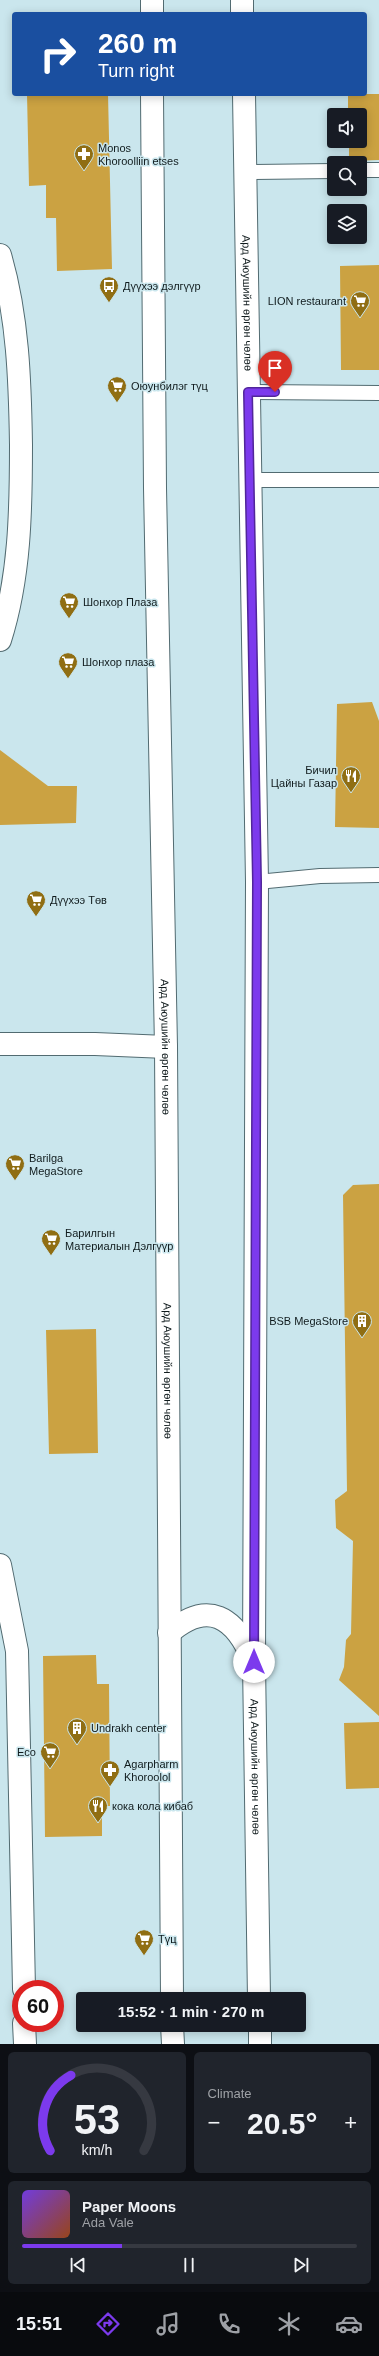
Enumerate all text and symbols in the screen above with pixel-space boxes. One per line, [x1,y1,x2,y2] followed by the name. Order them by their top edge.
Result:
[32,28,84,80] icon: right
[98,28,177,59] text: 260 m
[98,61,174,81] text: Turn right
[327,108,367,244] map controls
[327,108,367,148] button: sound
[98,142,179,167] place label: Monos Khoroolliin etses
[73,143,95,171] pharmacy icon: Monos Khoroolliin etses
[327,156,367,196] button: search
[327,204,367,244] button: layers
[240,235,255,371] street label: Ард Аюушийн өргөн чөлөө
[98,275,120,303] bus stop icon: Дүүхээ дэлгүүр
[123,280,201,292] place label: Дүүхээ дэлгүүр
[349,290,371,318] supermarket icon: LION restaurant
[268,295,346,307] place label: LION restaurant
[258,351,292,392] pin
[264,357,286,379] icon: arrive
[106,375,128,403] supermarket icon: Оюунбилэг түц
[131,380,208,392] place label: Оюунбилэг түц
[58,591,80,619] supermarket icon: Шонхор Плаза
[83,596,158,608] place label: Шонхор Плаза
[57,651,79,679] supermarket icon: Шонхор плаза
[82,656,155,668] place label: Шонхор плаза
[271,764,337,789] place label: Бичил Цайны Газар
[340,765,362,793] restaurant icon: Бичил Цайны Газар
[25,889,47,917] supermarket icon: Дүүхээ Төв
[50,894,107,906] place label: Дүүхээ Төв
[159,979,172,1115] street label: Ард Аюушийн өргөн чөлөө
[29,1152,83,1177] place label: Barilga MegaStore
[4,1153,26,1181] supermarket icon: Barilga MegaStore
[65,1227,173,1252] place label: Барилгын Материалын Дэлгүүр
[40,1228,62,1256] supermarket icon: Барилгын Материалын Дэлгүүр
[162,1303,174,1439] street label: Ард Аюушийн өргөн чөлөө
[351,1310,373,1338] building icon: BSB MegaStore
[269,1315,348,1327] place label: BSB MegaStore
[233,1641,275,1683] position arrow
[249,1699,263,1835] street label: Ард Аюушийн өргөн чөлөө
[66,1717,88,1745] building icon: Undrakh center
[91,1722,167,1734] place label: Undrakh center
[39,1741,61,1769] supermarket icon: Eco
[17,1746,36,1758] place label: Eco
[124,1758,178,1783] place label: Agarpharm Khoroolol
[99,1759,121,1787] pharmacy icon: Agarpharm Khoroolol
[87,1795,109,1823] restaurant icon: кока кола кибаб
[112,1800,193,1812] place label: кока кола кибаб
[133,1928,155,1956] supermarket icon: Түц
[158,1933,177,1945] place label: Түц
[12,1980,64,2032] speed limit sign: 60
[118,2003,264,2020] text: 15:52 · 1 min · 270 m
[208,2086,252,2101] text: Climate
[74,2095,120,2142] text: 53
[247,2107,317,2140] text: 20.5°
[208,2110,220,2135] text: −
[344,2110,357,2135] text: +
[81,2141,112,2157] text: km/h
[82,2198,176,2215] text: Paper Moons
[82,2215,134,2230] text: Ada Vale
[67,2254,89,2276] icon: previous
[178,2254,200,2276] icon: pause
[290,2254,312,2276] icon: next
[94,2310,122,2338] icon: directions
[154,2310,182,2338] icon: music
[215,2310,243,2338] icon: phone
[275,2310,303,2338] icon: climate
[335,2310,363,2338] icon: car
[16,2314,62,2334] text: 15:51

